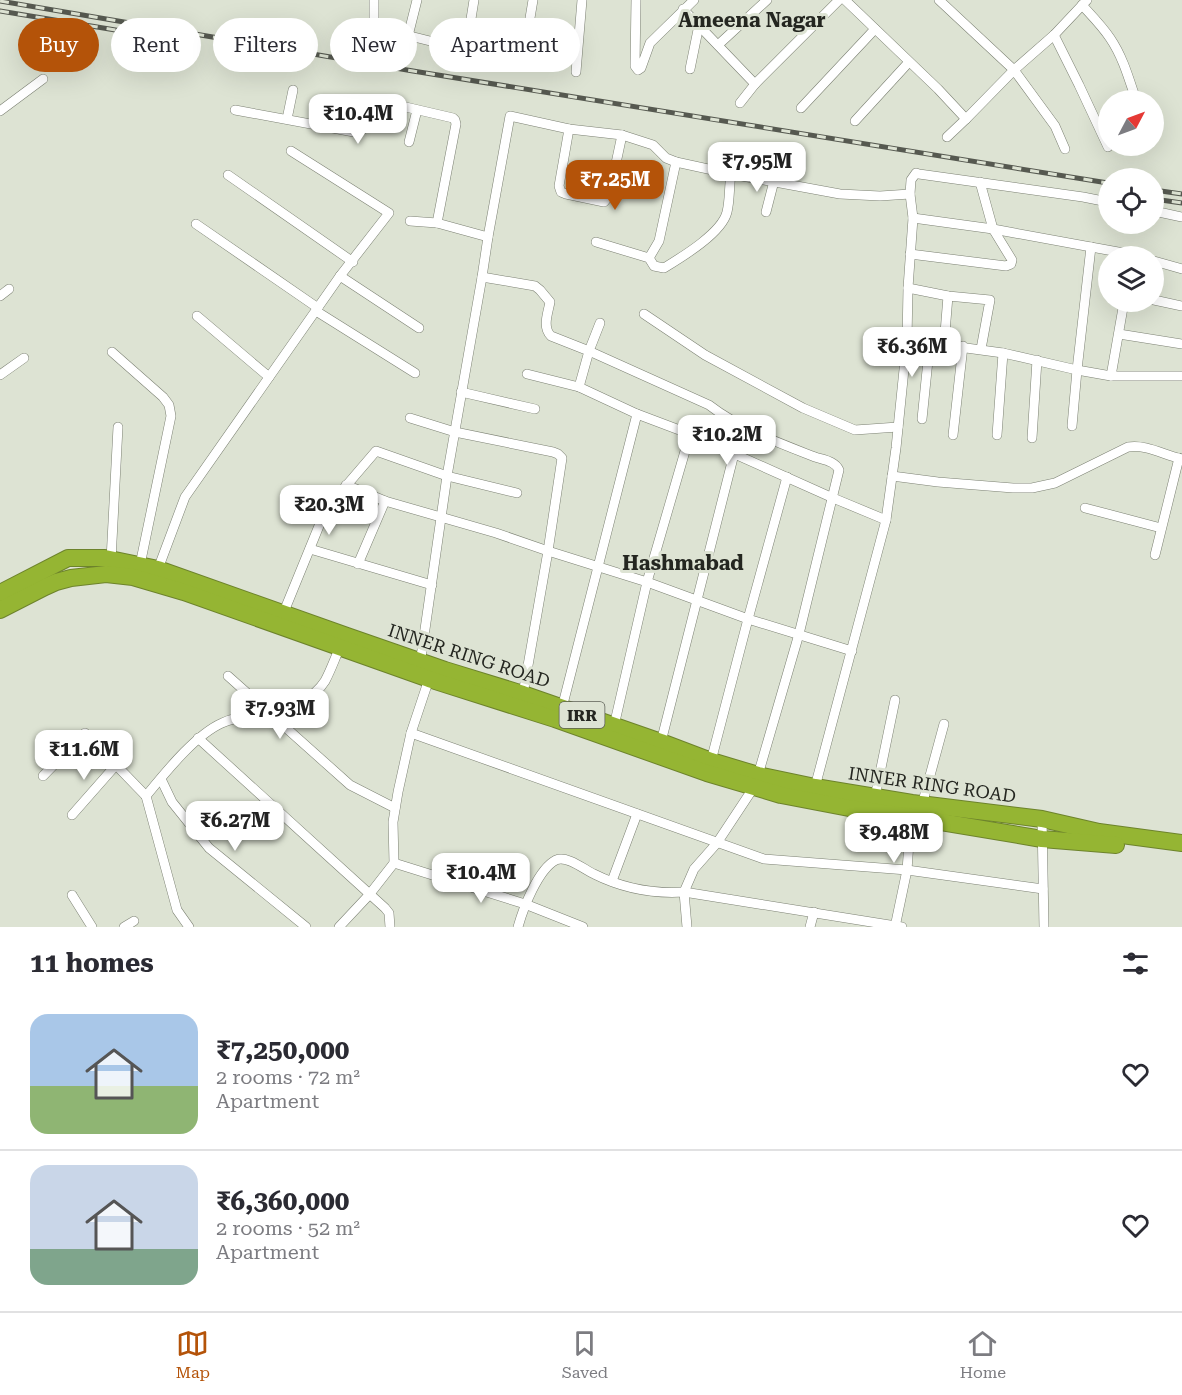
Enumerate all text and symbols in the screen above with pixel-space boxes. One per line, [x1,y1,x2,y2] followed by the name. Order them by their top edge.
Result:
[678,8,826,32] district label: Ameena Nagar
[18,18,99,72] chip: Buy
[111,18,201,72] chip: Rent
[213,18,318,72] chip: Filters
[330,18,417,72] chip: New
[429,18,580,72] chip: Apartment
[1098,90,1164,156] north arrow
[1098,90,1164,312] map controls
[309,94,407,145] pin: ₹10.4M
[323,101,393,125] text: ₹10.4M
[708,142,806,193] pin: ₹7.95M
[722,149,792,173] text: ₹7.95M
[566,160,664,211] pin: ₹7.25M
[580,167,650,191] text: ₹7.25M
[1098,168,1164,234] button: locate
[1098,246,1164,312] button: layers
[863,327,961,378] pin: ₹6.36M
[877,334,947,358] text: ₹6.36M
[678,415,776,466] pin: ₹10.2M
[692,422,762,446] text: ₹10.2M
[280,485,378,536] pin: ₹20.3M
[294,492,364,516] text: ₹20.3M
[622,551,744,575] district label: Hashmabad
[385,619,553,692] street label: INNER RING ROAD
[231,689,329,740] pin: ₹7.93M
[245,696,315,720] text: ₹7.93M
[560,702,604,728] road number: IRR
[35,730,133,781] pin: ₹11.6M
[49,737,119,761] text: ₹11.6M
[847,762,1017,807] street label: INNER RING ROAD
[186,801,284,852] pin: ₹6.27M
[200,808,270,832] text: ₹6.27M
[845,813,943,864] pin: ₹9.48M
[859,820,929,844] text: ₹9.48M
[432,853,530,904] pin: ₹10.4M
[446,860,516,884] text: ₹10.4M
[1119,947,1152,980] icon: filters
[30,948,154,978] text: 11 homes
[216,1035,349,1065] text: ₹7,250,000
[78,1038,150,1110] icon: home
[1119,1058,1152,1091] icon: heart
[216,1065,360,1089] text: 2 rooms · 72 m²
[216,1089,319,1113] text: Apartment
[216,1186,349,1216] text: ₹6,360,000
[78,1189,150,1261] icon: home
[1119,1209,1152,1242] icon: heart
[216,1216,360,1240] text: 2 rooms · 52 m²
[216,1240,319,1264] text: Apartment
[176,1327,210,1382] tab: Map
[562,1327,608,1382] tab: Saved
[960,1327,1006,1382] tab: Home

